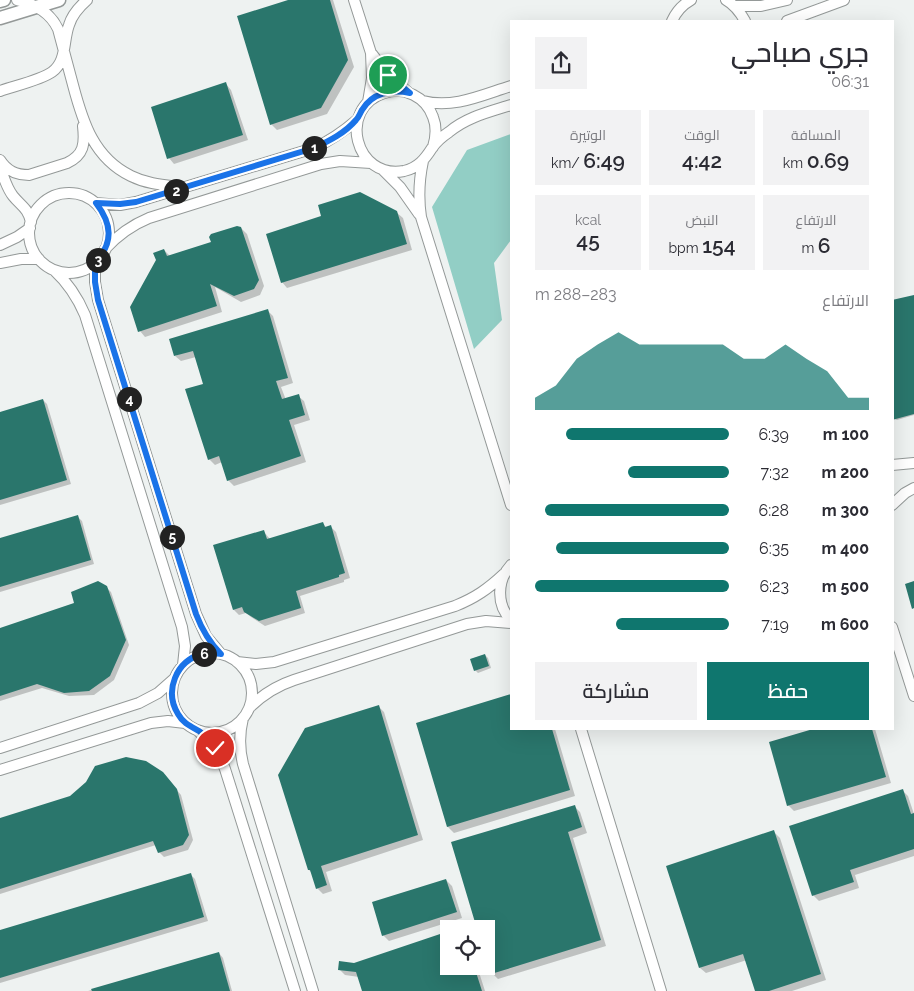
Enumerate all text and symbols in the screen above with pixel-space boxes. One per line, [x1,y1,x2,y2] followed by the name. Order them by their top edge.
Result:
[731,36,869,69] text: جري صباحي
[535,37,587,89] button: share
[367,54,409,96] pin
[374,61,402,89] icon: arrive
[831,72,869,91] text: 06:31
[570,127,606,143] text: الوتيرة
[684,127,720,143] text: الوقت
[791,127,841,143] text: المسافة
[302,136,326,160] pin: 1
[311,140,318,156] text: 1
[583,148,625,173] text: 6:49
[682,148,722,173] text: 4:42
[807,148,849,173] text: 0.69
[551,155,583,171] text: /km
[783,155,807,171] text: km
[164,178,188,204] pin: 2
[173,183,180,199] text: 2
[575,212,601,228] text: kcal
[686,212,718,228] text: النبض
[795,212,837,228] text: الارتفاع
[576,228,600,253] text: 45
[702,233,736,258] text: 154
[818,233,831,258] text: 6
[668,240,702,256] text: bpm
[801,240,818,256] text: m
[86,248,110,272] pin: 3
[95,252,102,268] text: 3
[535,285,617,304] text: 283–288 m
[822,291,869,310] text: الارتفاع
[116,386,142,412] pin: 4
[126,391,134,407] text: 4
[758,425,789,444] text: 6:39
[823,425,869,444] text: 100 m
[761,463,789,482] text: 7:32
[822,463,869,482] text: 200 m
[759,501,789,520] text: 6:28
[822,501,869,520] text: 300 m
[160,524,184,550] pin: 5
[169,529,176,545] text: 5
[759,539,789,558] text: 6:35
[821,539,869,558] text: 400 m
[759,577,789,596] text: 6:23
[822,577,869,596] text: 500 m
[761,615,789,634] text: 7:19
[821,615,869,634] text: 600 m
[192,642,216,666] pin: 6
[200,646,209,662] text: 6
[535,662,697,720] button: مشاركة
[707,662,869,720] button: حفظ
[194,727,236,769] pin
[201,734,229,762] icon: check
[440,920,495,975] map controls
[440,920,495,975] button: locate

